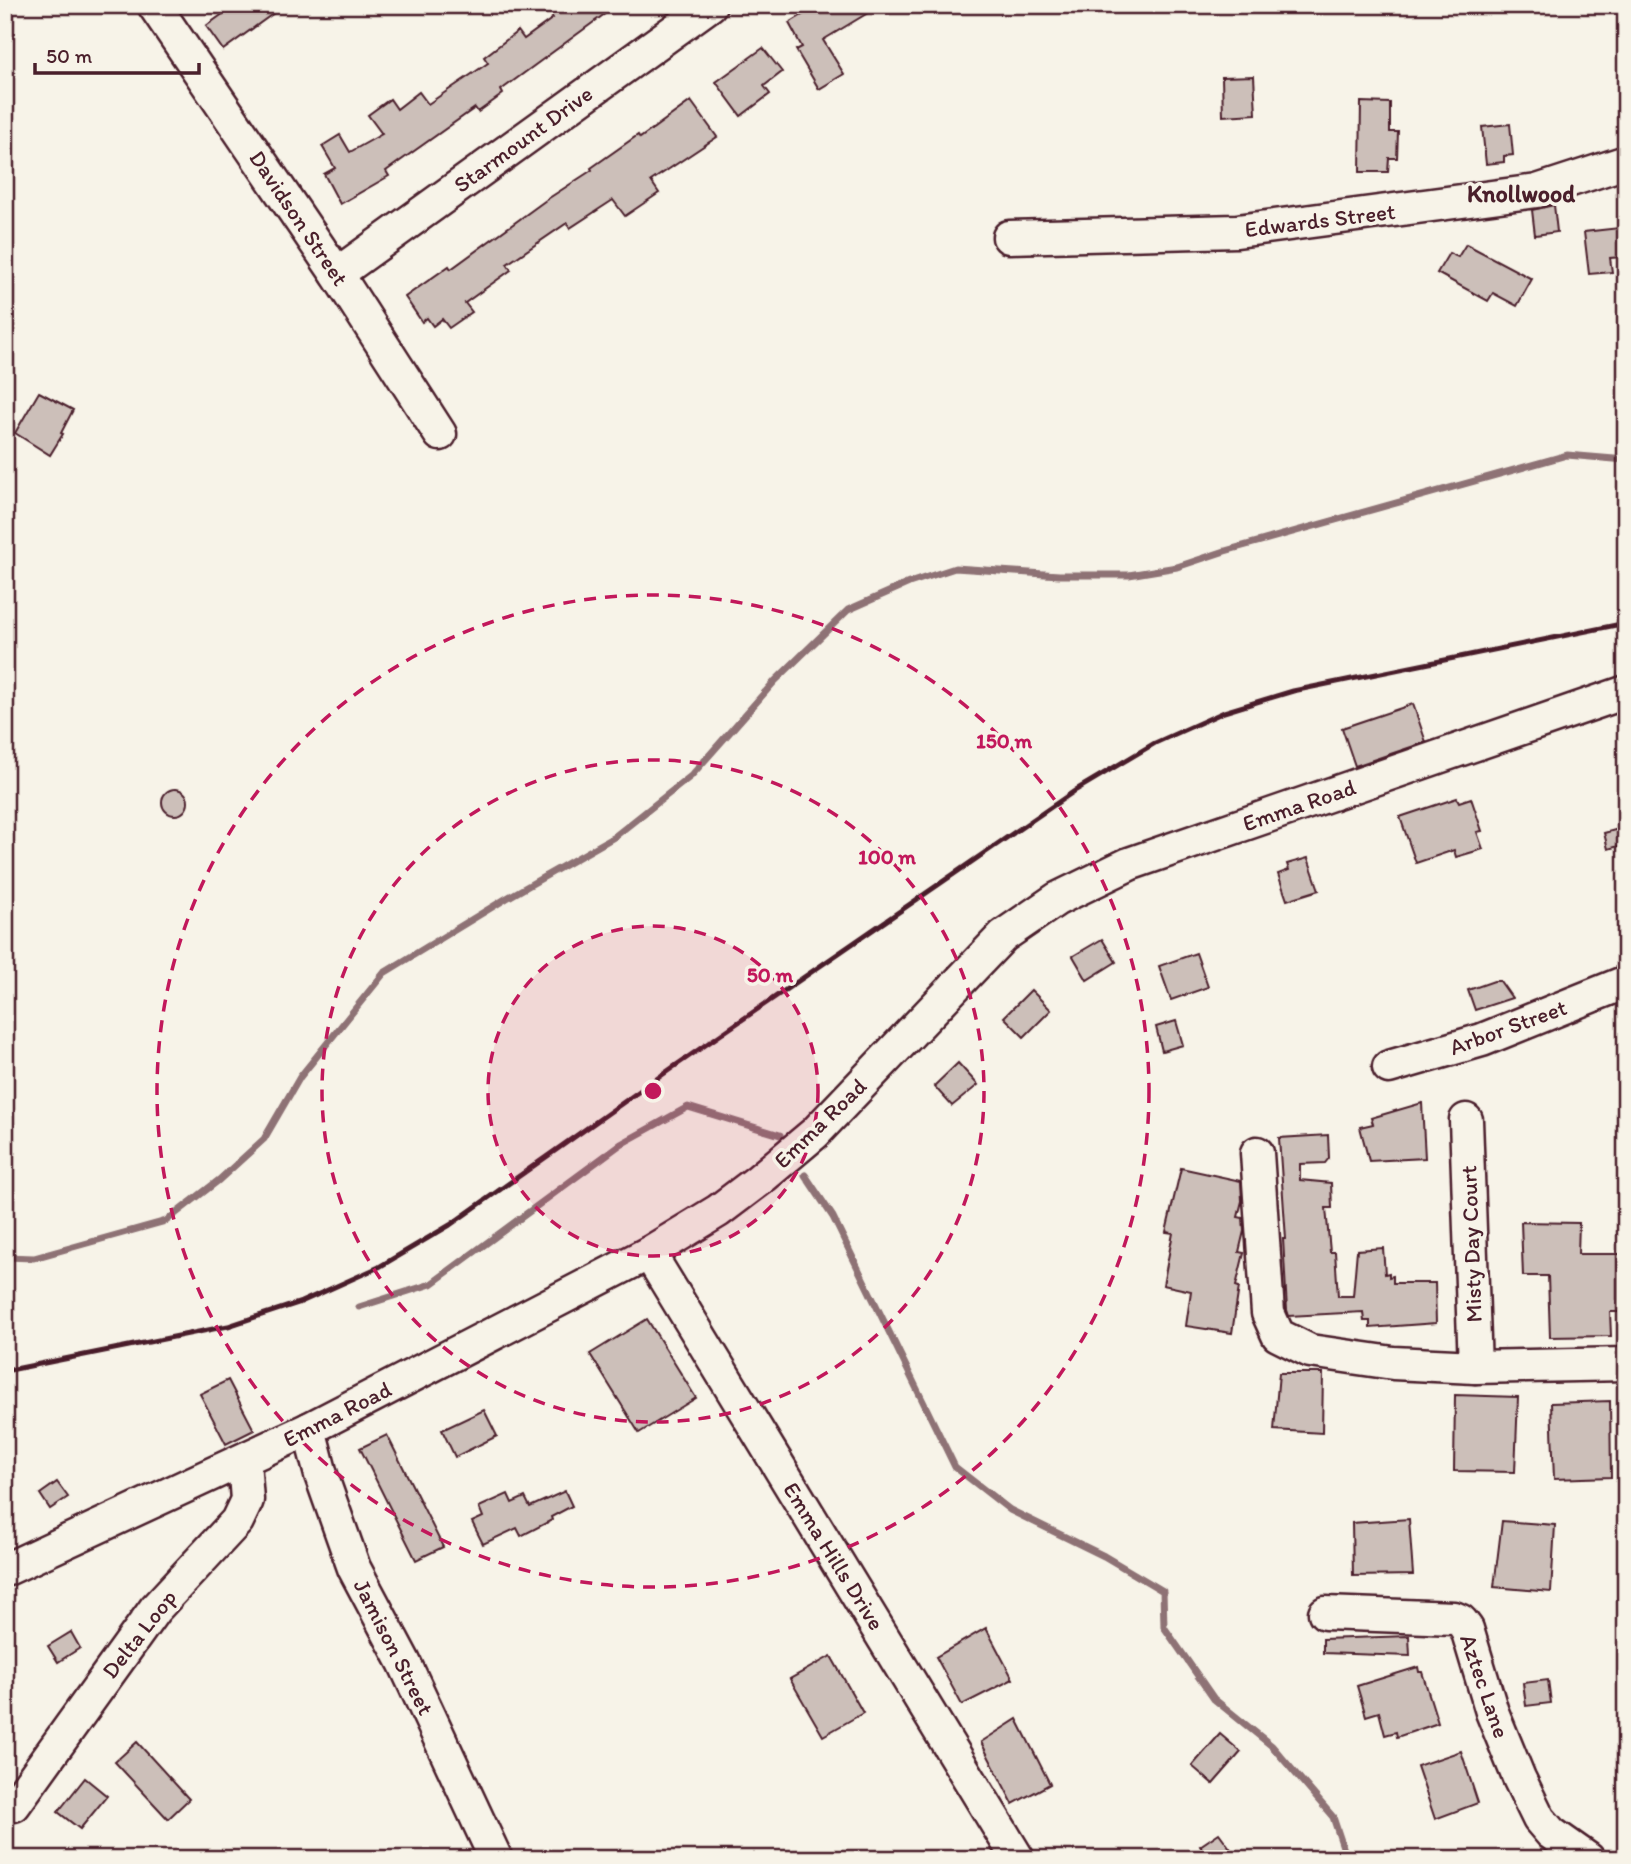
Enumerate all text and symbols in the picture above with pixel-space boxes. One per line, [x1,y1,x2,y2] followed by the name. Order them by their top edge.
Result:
[35,32,200,76] scale bar
[46,43,93,68] text: 50 m
[448,79,598,199] street label: Starmount Drive
[243,145,355,291] street label: Davidson Street
[1467,179,1575,208] district label: Knollwood
[1243,197,1397,243] street label: Edwards Street
[976,728,1032,753] text: 150 m
[1239,772,1360,837] street label: Emma Road
[858,844,916,869] text: 100 m
[747,962,794,987] text: 50 m
[1446,993,1571,1061] street label: Arbor Street
[768,1072,872,1174] street label: Emma Road
[641,1079,665,1103] centre of rings
[1454,1165,1488,1323] street label: Misty Day Court
[278,1375,396,1453] street label: Emma Road
[777,1477,891,1635] street label: Emma Hills Drive
[348,1574,440,1720] street label: Jamison Street
[96,1584,182,1684] street label: Delta Loop
[1454,1630,1516,1742] street label: Aztec Lane

